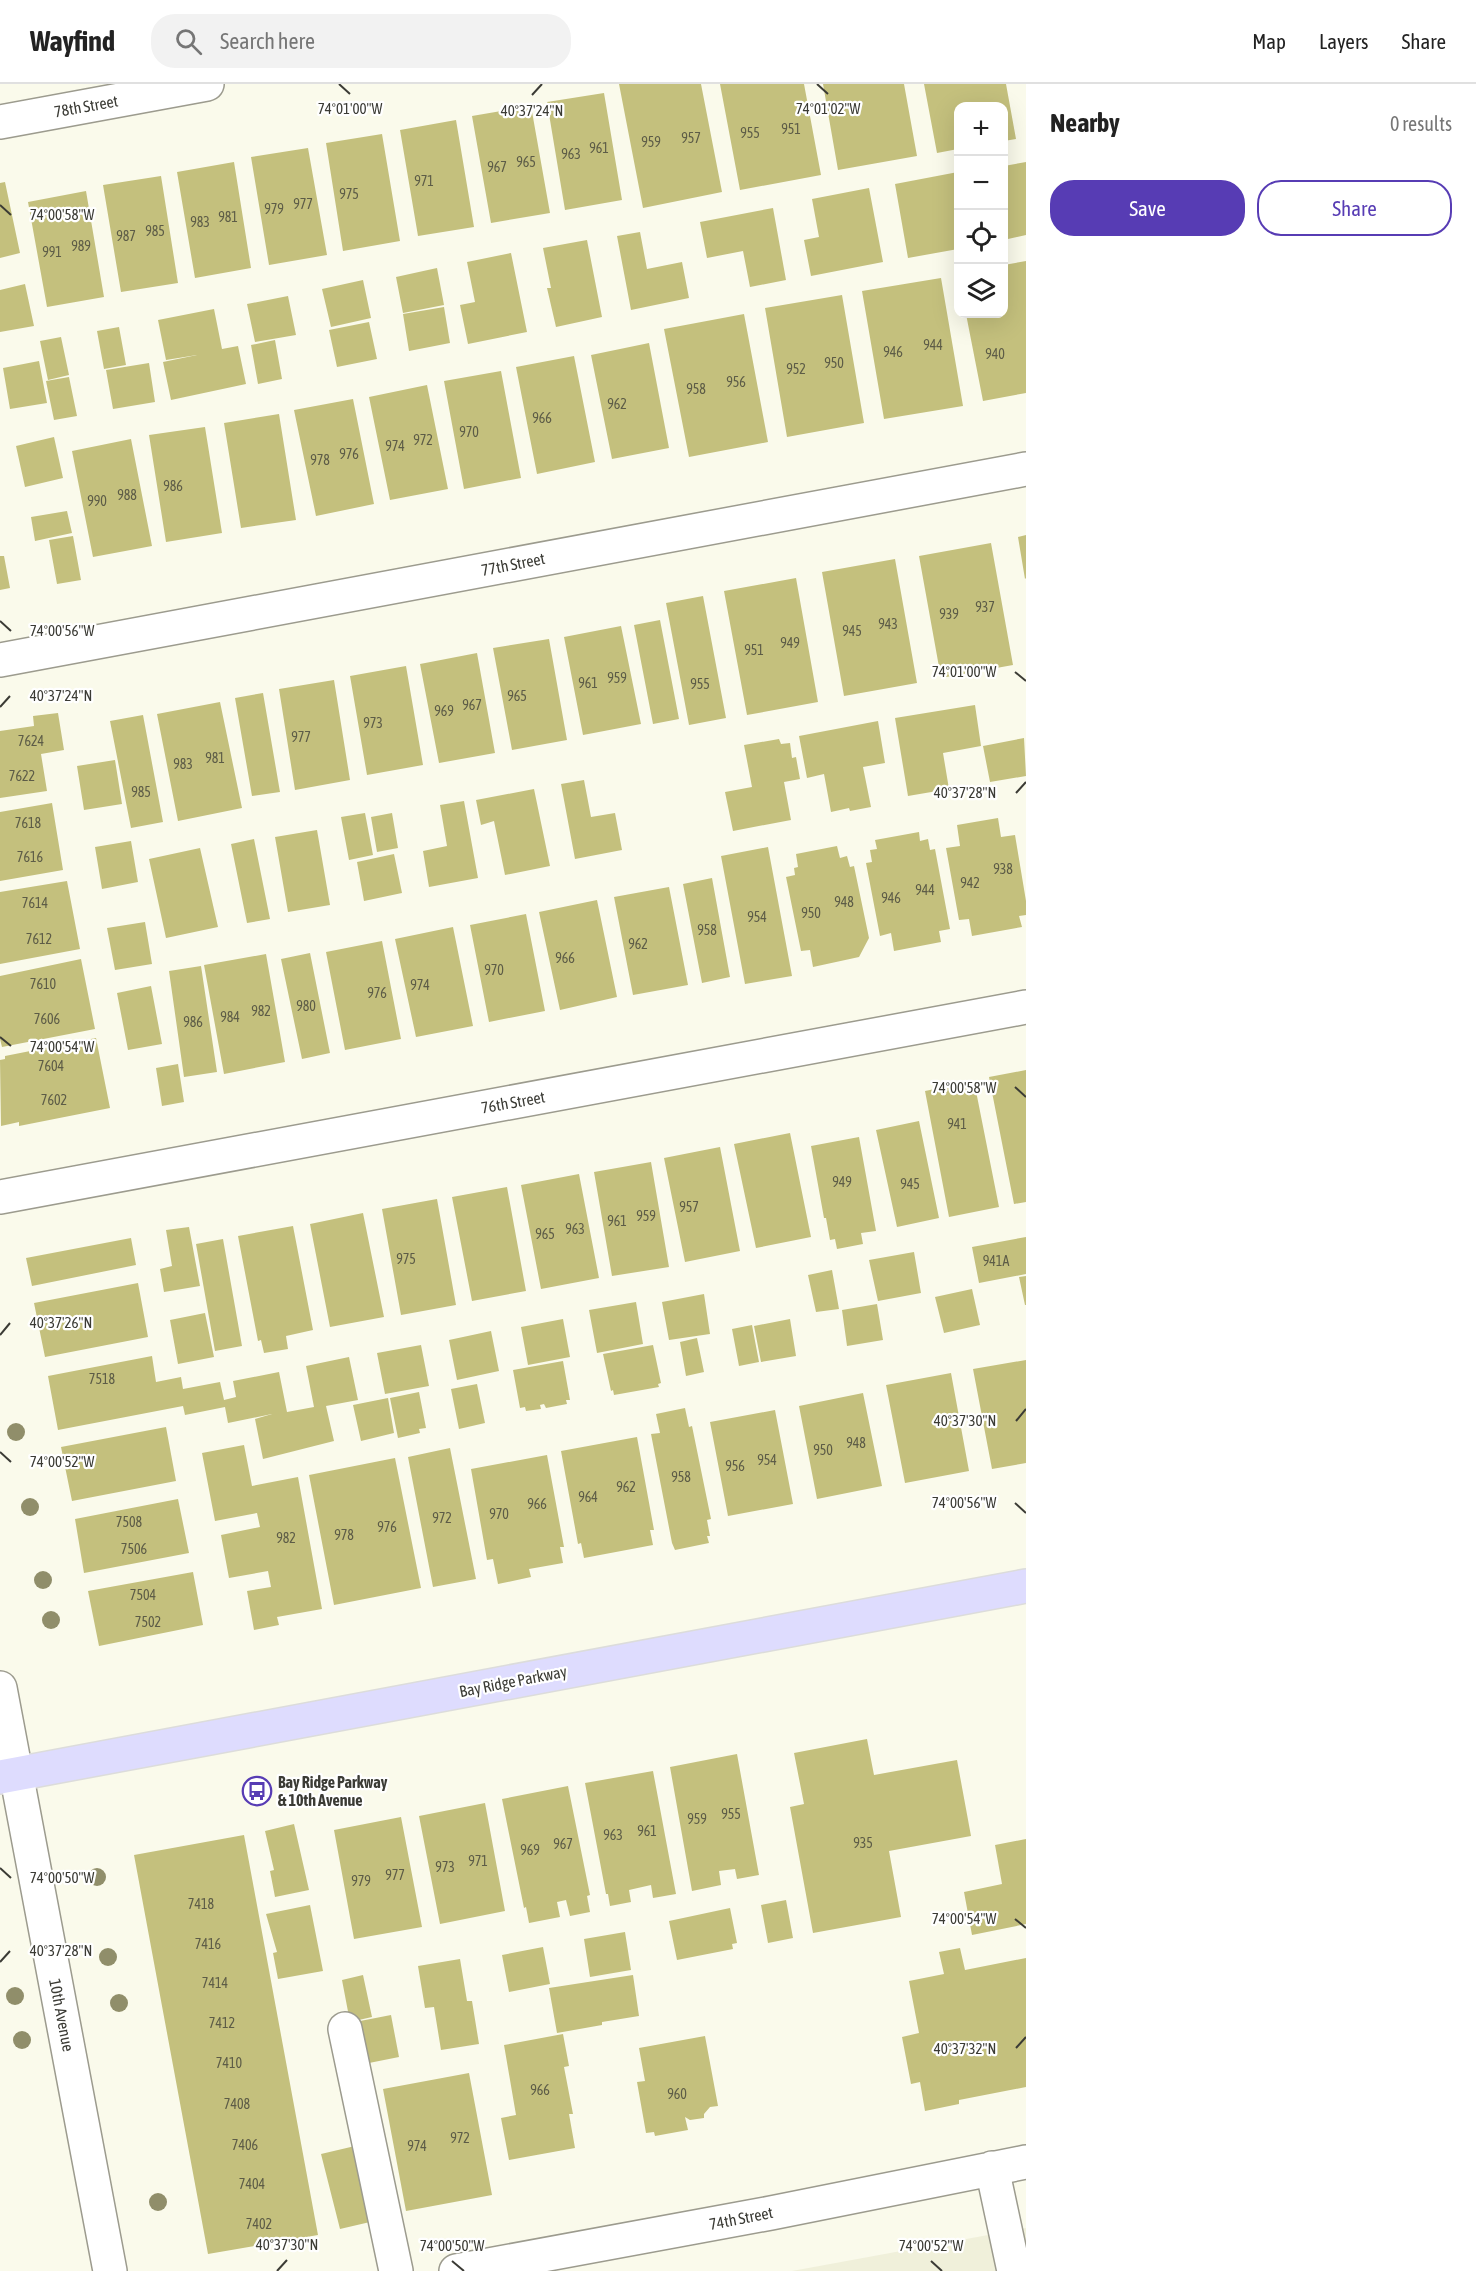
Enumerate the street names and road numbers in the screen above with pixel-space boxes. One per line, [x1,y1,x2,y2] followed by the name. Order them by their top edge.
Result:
[53,91,120,120] street label: 78th Street
[480,549,547,579] street label: 77th Street
[480,1087,547,1116] street label: 76th Street
[458,1662,569,1701] street label: Bay Ridge Parkway
[46,1977,78,2053] street label: 10th Avenue
[708,2203,775,2233] street label: 74th Street

